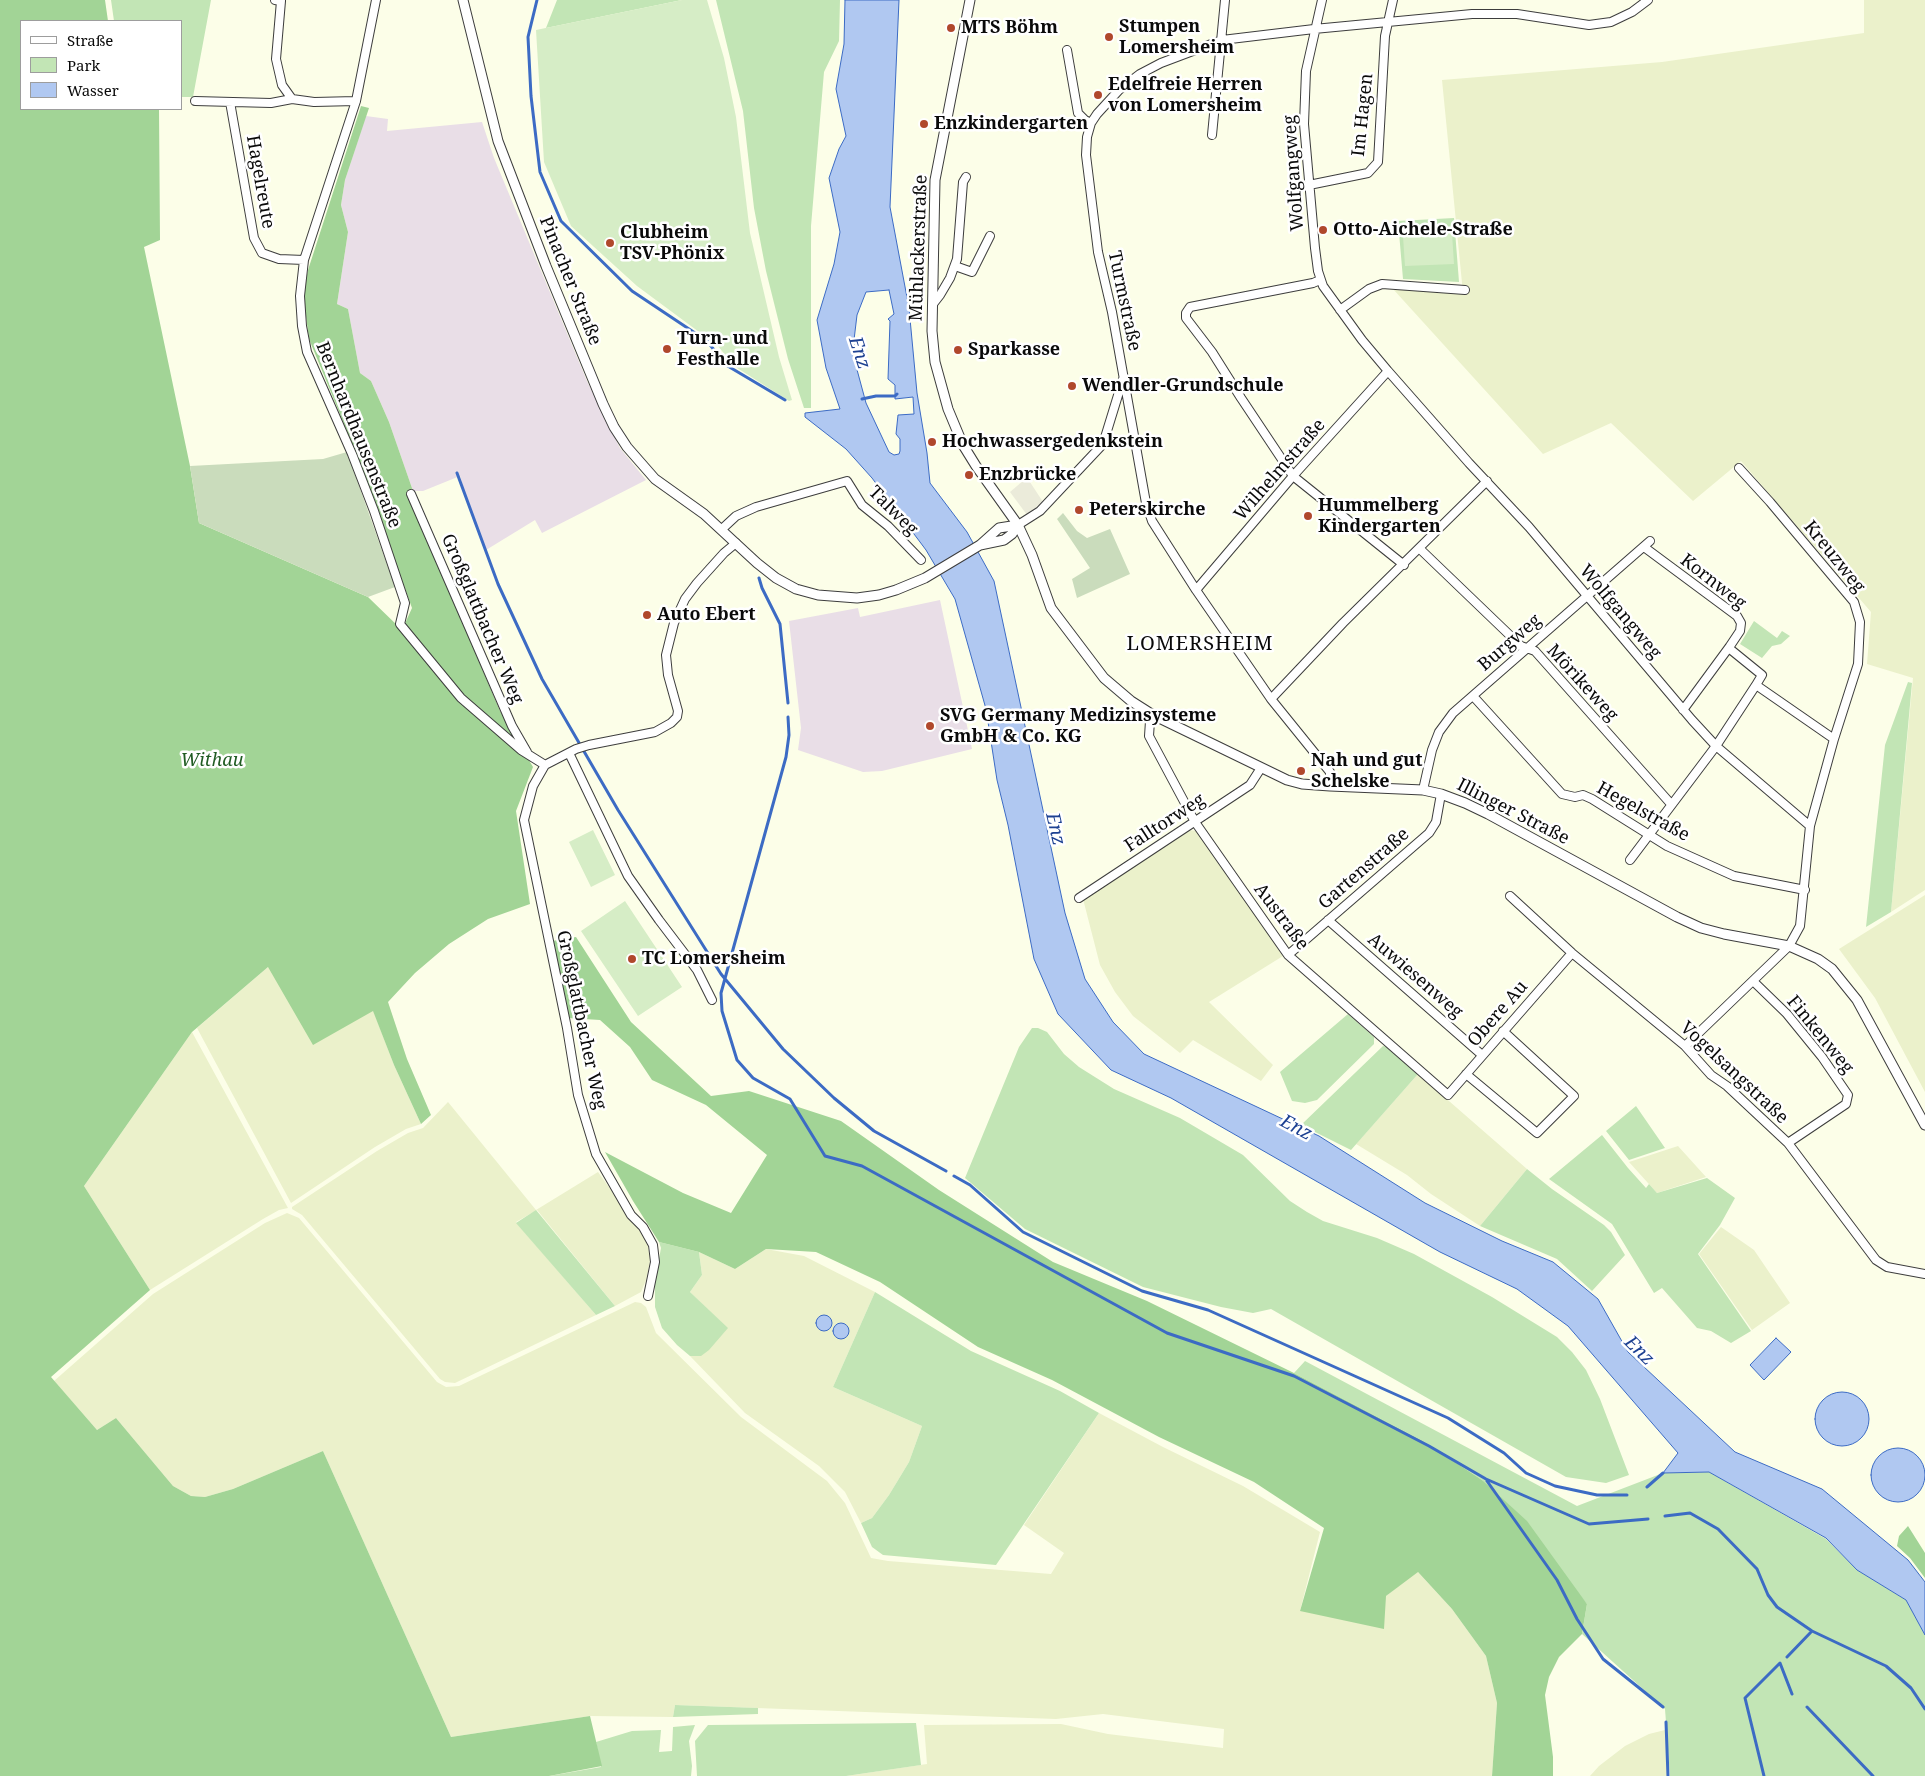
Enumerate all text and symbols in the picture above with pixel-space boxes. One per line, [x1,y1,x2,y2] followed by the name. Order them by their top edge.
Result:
[1119,16,1234,58] place label: Stumpen Lomersheim
[961,17,1058,39] place label: MTS Böhm
[20,20,182,110] legend
[945,22,957,34] marker: MTS Böhm
[67,30,113,50] text: Straße
[1103,31,1115,43] marker: Stumpen Lomersheim
[67,55,100,75] text: Park
[1348,72,1378,158] street label: Im Hagen
[1108,74,1263,116] place label: Edelfreie Herren von Lomersheim
[67,80,119,100] text: Wasser
[1092,89,1104,101] marker: Edelfreie Herren von Lomersheim
[934,113,1088,135] place label: Enzkindergarten
[1279,114,1309,232] street label: Wolfgangweg
[918,118,930,130] marker: Enzkindergarten
[241,133,279,231] street label: Hagelreute
[906,174,932,322] street label: Mühlackerstraße
[534,213,606,349] street label: Pinacher Straße
[1333,219,1513,241] place label: Otto-Aichele-Straße
[620,222,724,264] place label: Clubheim TSV-Phönix
[1317,224,1329,236] marker: Otto-Aichele-Straße
[604,237,616,249] marker: Clubheim TSV-Phönix
[1103,249,1145,353] street label: Turmstraße
[677,328,768,370] place label: Turn- und Festhalle
[843,334,875,372] water label: Enz
[311,339,405,531] street label: Bernhardhausenstraße
[968,339,1060,361] place label: Sparkasse
[661,343,673,355] marker: Turn- und Festhalle
[952,344,964,356] marker: Sparkasse
[1082,375,1283,397] place label: Wendler-Grundschule
[1066,380,1078,392] marker: Wendler-Grundschule
[1230,415,1330,525] street label: Wilhelmstraße
[942,431,1163,453] place label: Hochwassergedenkstein
[926,436,938,448] marker: Hochwassergedenkstein
[979,464,1076,486] place label: Enzbrücke
[963,469,975,481] marker: Enzbrücke
[864,482,922,540] street label: Talweg
[1318,495,1441,538] place label: Hummelberg Kindergarten
[1089,499,1205,521] place label: Peterskirche
[1073,504,1085,516] marker: Peterskirche
[1302,510,1314,522] marker: Hummelberg Kindergarten
[1798,517,1870,597] street label: Kreuzweg
[436,531,528,707] street label: Großglattbacher Weg
[1676,550,1750,614] street label: Kornweg
[1574,561,1666,663] street label: Wolfgangweg
[657,604,756,626] place label: Auto Ebert
[641,609,653,621] marker: Auto Ebert
[1474,610,1546,676] street label: Burgweg
[1125,632,1275,656] district label: LOMERSHEIM
[1542,640,1622,726] street label: Mörikeweg
[940,705,1216,748] place label: SVG Germany Medizinsysteme GmbH & Co. KG
[924,720,936,732] marker: SVG Germany Medizinsysteme GmbH & Co. KG
[181,750,243,772] park label: Withau
[1311,750,1422,792] place label: Nah und gut Schelske
[1295,765,1307,777] marker: Nah und gut Schelske
[1453,774,1573,850] street label: Illinger Straße
[1593,778,1693,846] street label: Hegelstraße
[1121,789,1209,857] street label: Falltorweg
[1040,810,1070,848] water label: Enz
[1314,824,1414,914] street label: Gartenstraße
[1249,879,1313,955] street label: Austraße
[551,928,611,1112] street label: Großglattbacher Weg
[1363,929,1467,1023] street label: Auwiesenweg
[642,948,785,970] place label: TC Lomersheim
[626,953,638,965] marker: TC Lomersheim
[1463,977,1533,1051] street label: Obere Au
[1782,992,1858,1078] street label: Finkenweg
[1675,1017,1793,1129] street label: Vogelsangstraße
[1276,1110,1316,1146] water label: Enz
[1619,1331,1659,1371] water label: Enz

